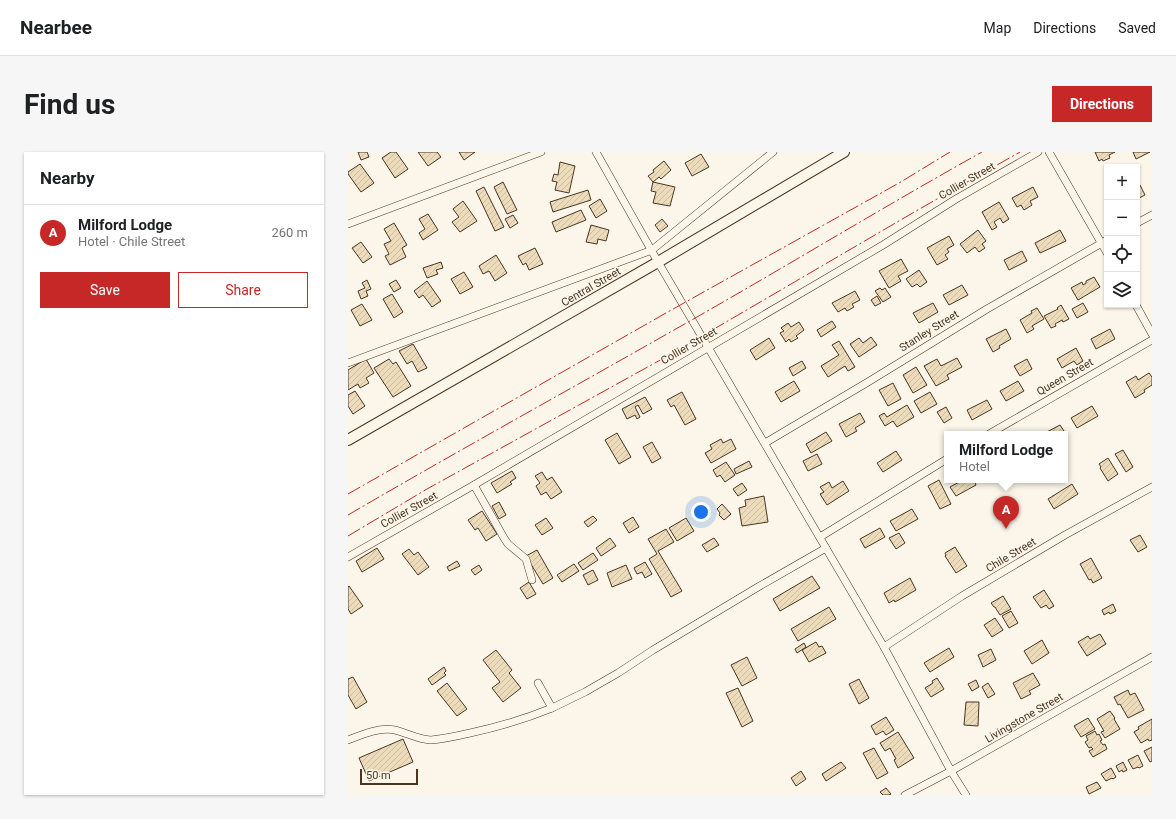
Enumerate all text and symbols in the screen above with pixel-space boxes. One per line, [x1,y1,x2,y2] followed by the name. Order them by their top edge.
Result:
[20,16,92,39] text: Nearbee
[984,20,1011,36] text: Map
[1033,20,1096,36] text: Directions
[1118,20,1156,36] text: Saved
[1052,86,1152,122] button: Directions
[24,88,115,121] text: Find us
[937,159,998,202] street label: Collier Street
[1104,164,1140,308] map controls
[1104,164,1140,200] button: +
[40,168,95,188] text: Nearby
[1104,200,1140,236] button: −
[78,216,172,234] text: Milford Lodge
[49,225,57,240] text: A
[271,225,308,240] text: 260 m
[78,234,185,249] text: Hotel · Chile Street
[1104,236,1140,272] button: locate
[559,265,623,309] street label: Central Street
[40,272,170,308] button: Save
[178,272,308,308] button: Share
[1104,272,1140,308] button: layers
[897,307,961,354] street label: Stanley Street
[659,324,720,367] street label: Collier Street
[1034,355,1096,398] street label: Queen Street
[944,431,1068,483] popup
[959,441,1053,459] text: Milford Lodge
[959,459,990,474] text: Hotel
[378,489,440,531] street label: Collier Street
[993,496,1019,529] pin: A
[691,502,711,522] your location
[984,535,1039,575] street label: Chile Street
[983,690,1066,746] street label: Livingstone Street
[360,767,418,786] scale bar
[366,769,391,782] text: 50 m

